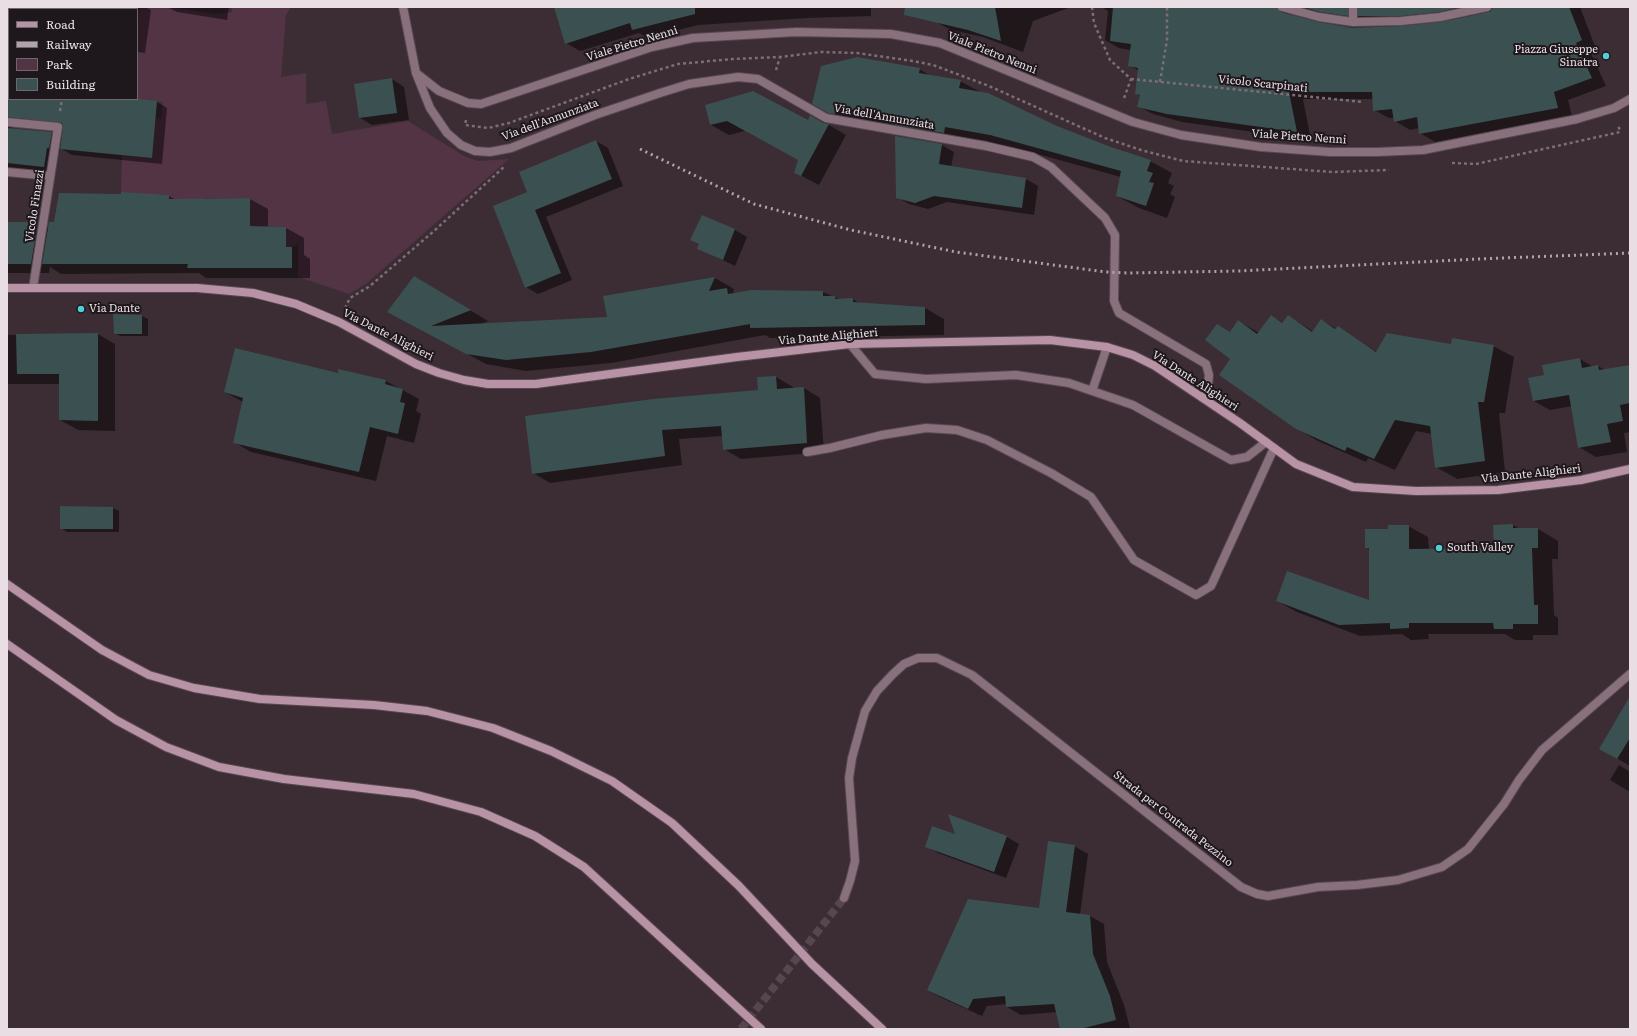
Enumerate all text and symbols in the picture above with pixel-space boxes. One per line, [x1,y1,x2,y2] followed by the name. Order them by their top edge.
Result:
[8,8,138,100] legend
[46,15,75,33] text: Road
[585,24,679,64] street label: Viale Pietro Nenni
[945,29,1039,77] street label: Viale Pietro Nenni
[46,35,92,53] text: Railway
[1514,43,1598,69] place label: Piazza Giuseppe Sinatra
[1601,51,1611,61] marker: Piazza Giuseppe Sinatra
[46,55,72,73] text: Park
[1218,73,1308,95] street label: Vicolo Scarpinati
[46,75,95,93] text: Building
[500,96,600,144] street label: Via dell'Annunziata
[833,102,935,132] street label: Via dell'Annunziata
[1251,127,1347,147] street label: Viale Pietro Nenni
[23,169,47,243] street label: Vicolo Finazzi
[89,302,140,316] place label: Via Dante
[76,304,86,314] marker: Via Dante
[340,306,436,364] street label: Via Dante Alighieri
[778,326,878,348] street label: Via Dante Alighieri
[1149,348,1241,414] street label: Via Dante Alighieri
[1481,462,1581,486] street label: Via Dante Alighieri
[1447,541,1513,555] place label: South Valley
[1434,543,1444,553] marker: South Valley
[1111,768,1235,870] street label: Strada per Contrada Pezzino

